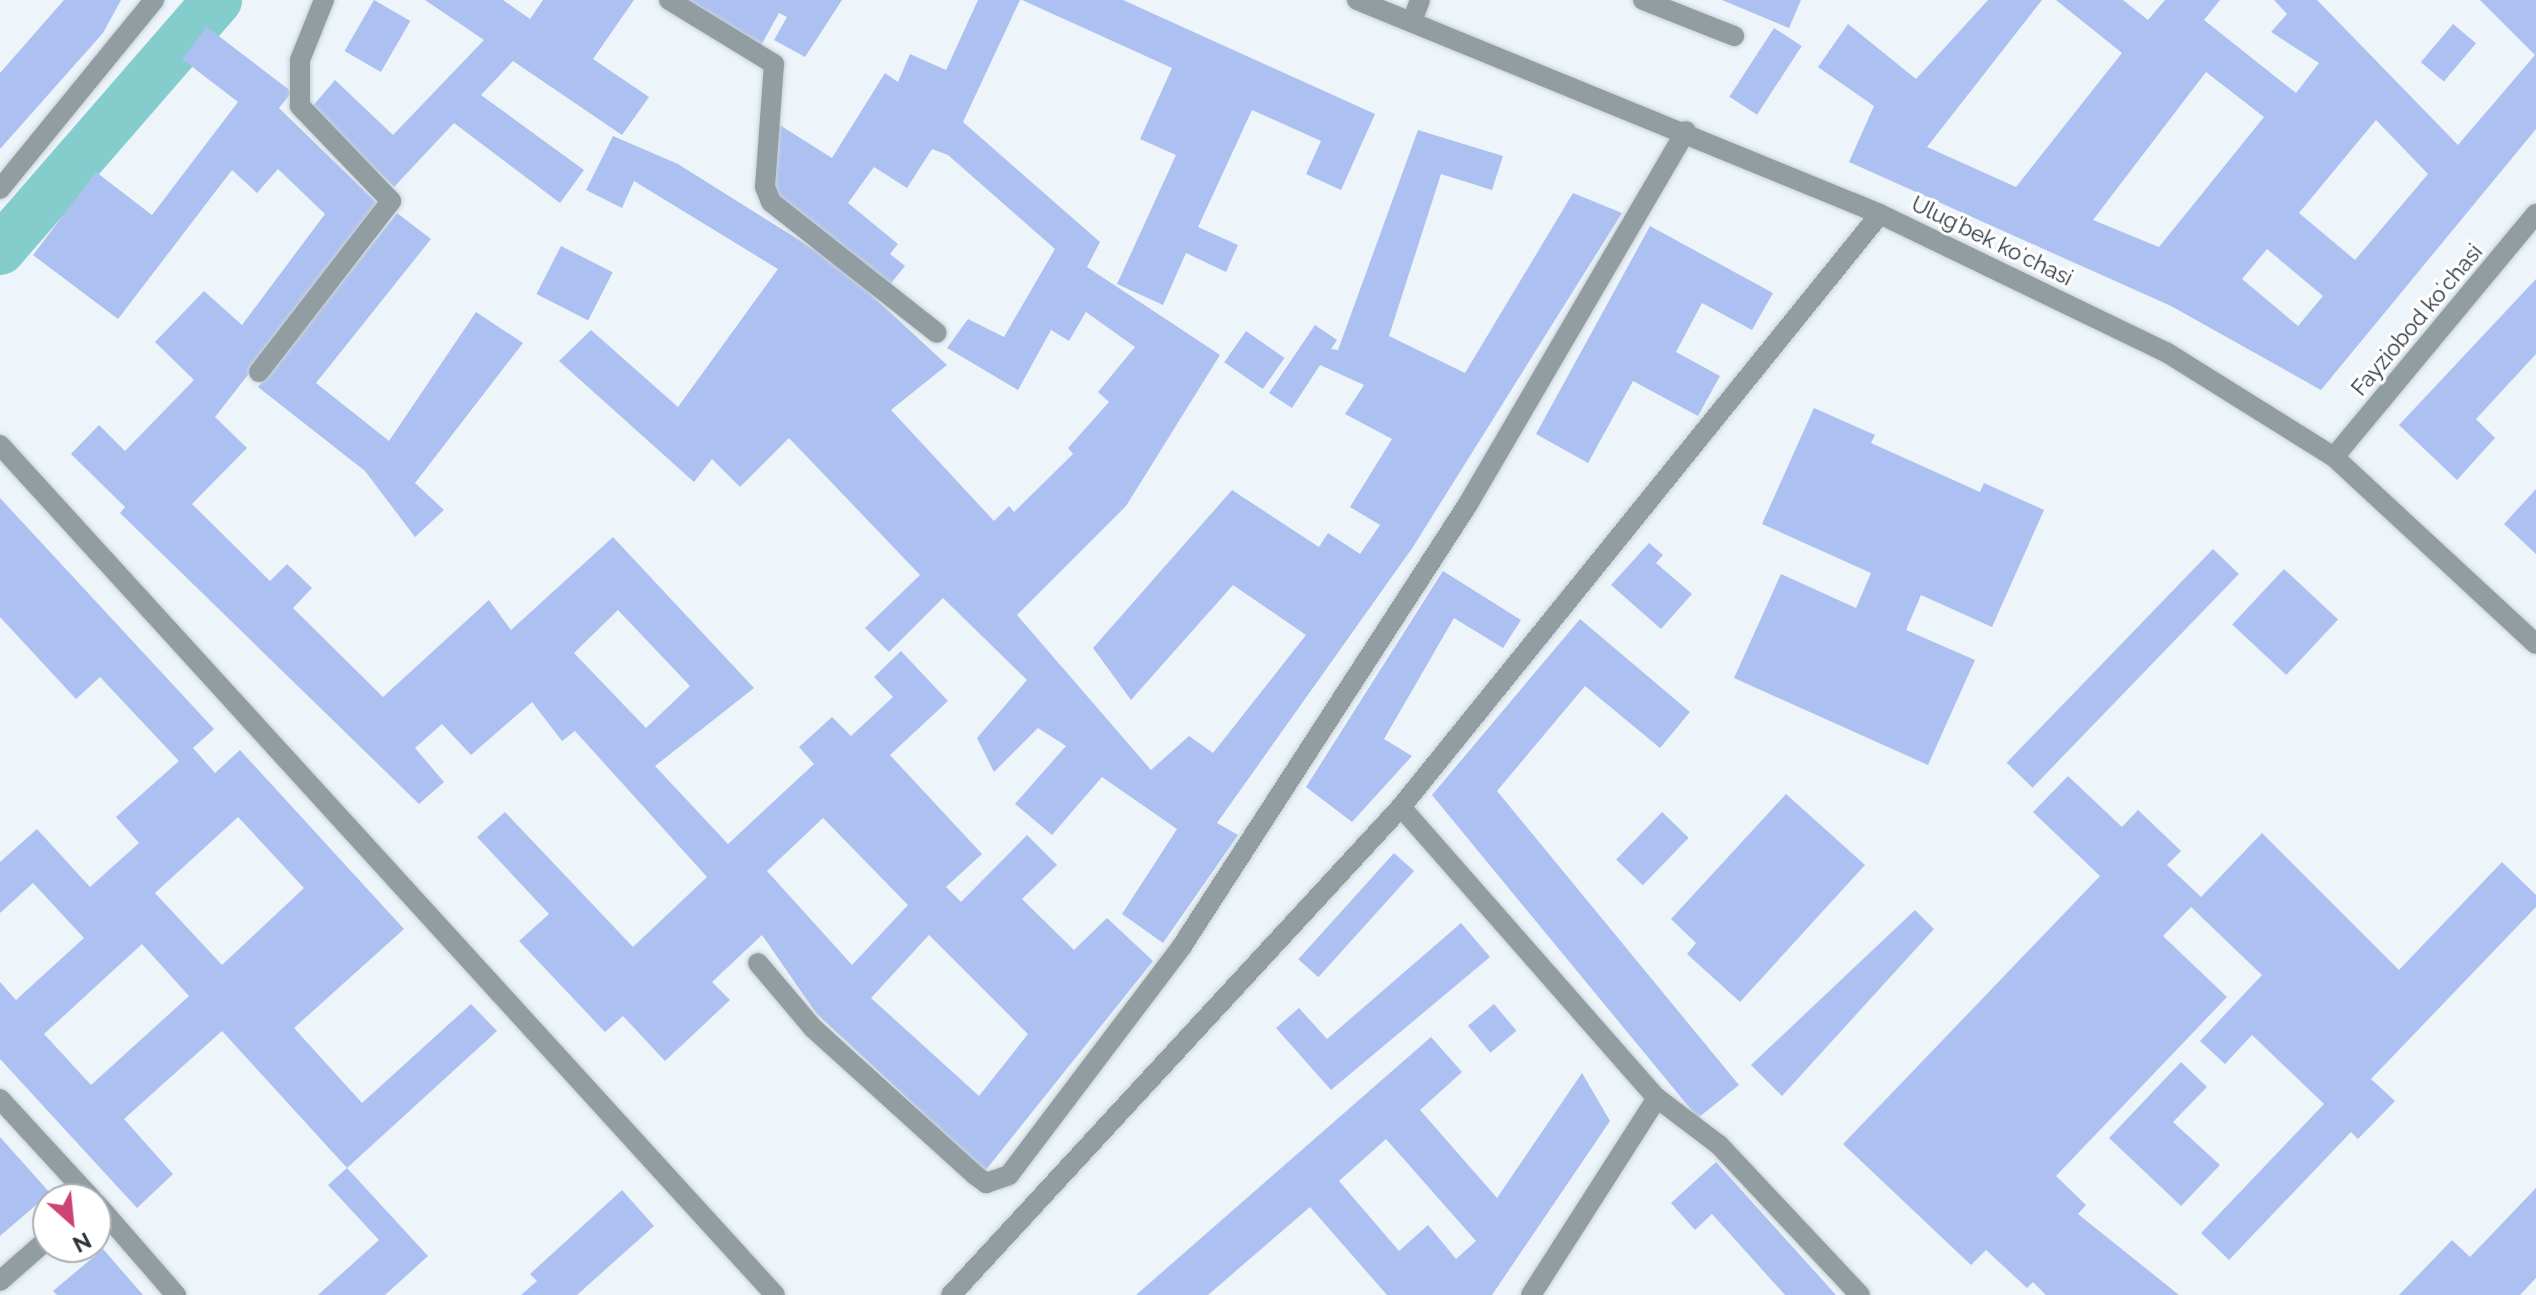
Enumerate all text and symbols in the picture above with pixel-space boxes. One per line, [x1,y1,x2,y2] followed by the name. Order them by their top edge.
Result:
[1907,191,2077,291] street label: Ulugʻbek koʻchasi
[2346,239,2488,401] street label: Fayziobod koʻchasi
[32,1183,112,1263] north arrow
[69,1227,95,1258] text: N

